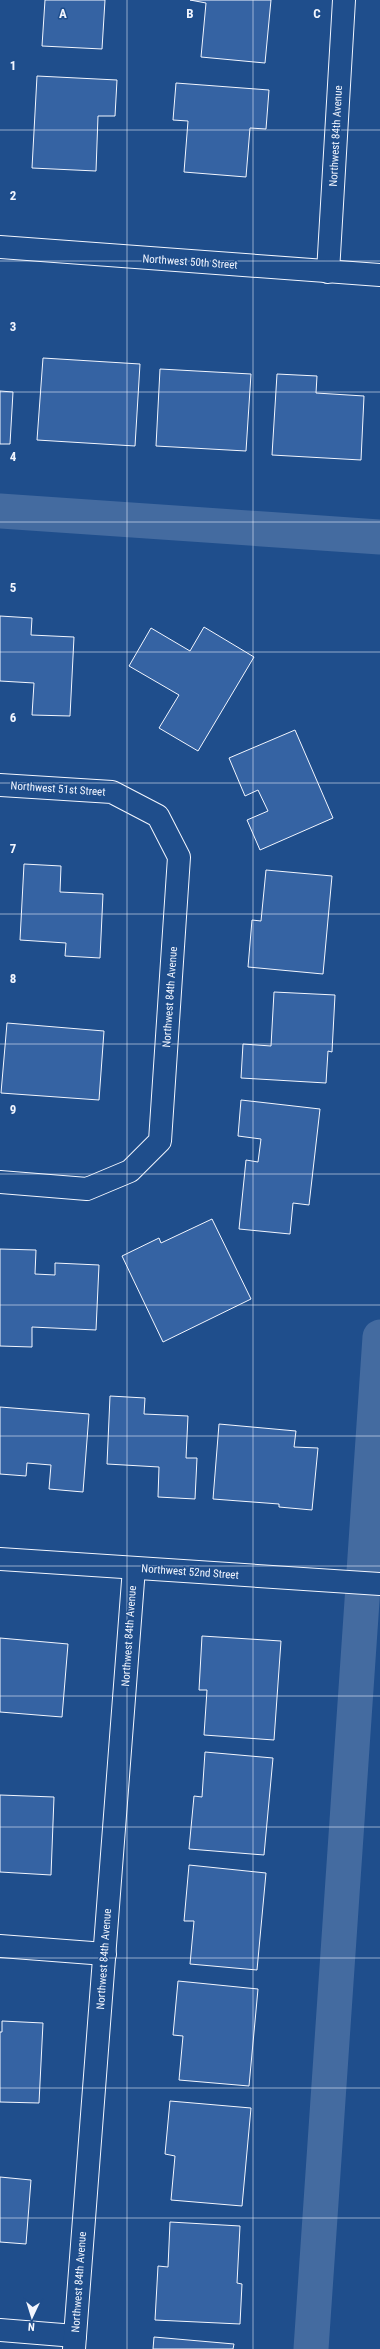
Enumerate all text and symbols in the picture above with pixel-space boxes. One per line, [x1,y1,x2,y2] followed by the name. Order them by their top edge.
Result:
[59,6,67,21] text: A
[186,6,194,21] text: B
[313,6,321,21] text: C
[10,58,16,73] text: 1
[327,85,345,187] street label: Northwest 84th Avenue
[10,188,17,203] text: 2
[142,252,238,272] street label: Northwest 50th Street
[10,319,16,334] text: 3
[10,449,17,464] text: 4
[10,580,17,595] text: 5
[10,710,17,725] text: 6
[10,779,106,799] street label: Northwest 51st Street
[10,841,17,856] text: 7
[160,946,180,1048] street label: Northwest 84th Avenue
[10,971,16,986] text: 8
[10,1102,16,1117] text: 9
[141,1562,239,1582] street label: Northwest 52nd Street
[119,1585,139,1687] street label: Northwest 84th Avenue
[94,1908,114,2010] street label: Northwest 84th Avenue
[69,2231,89,2333] street label: Northwest 84th Avenue
[12,2297,52,2337] north arrow
[27,2320,35,2333] text: N

